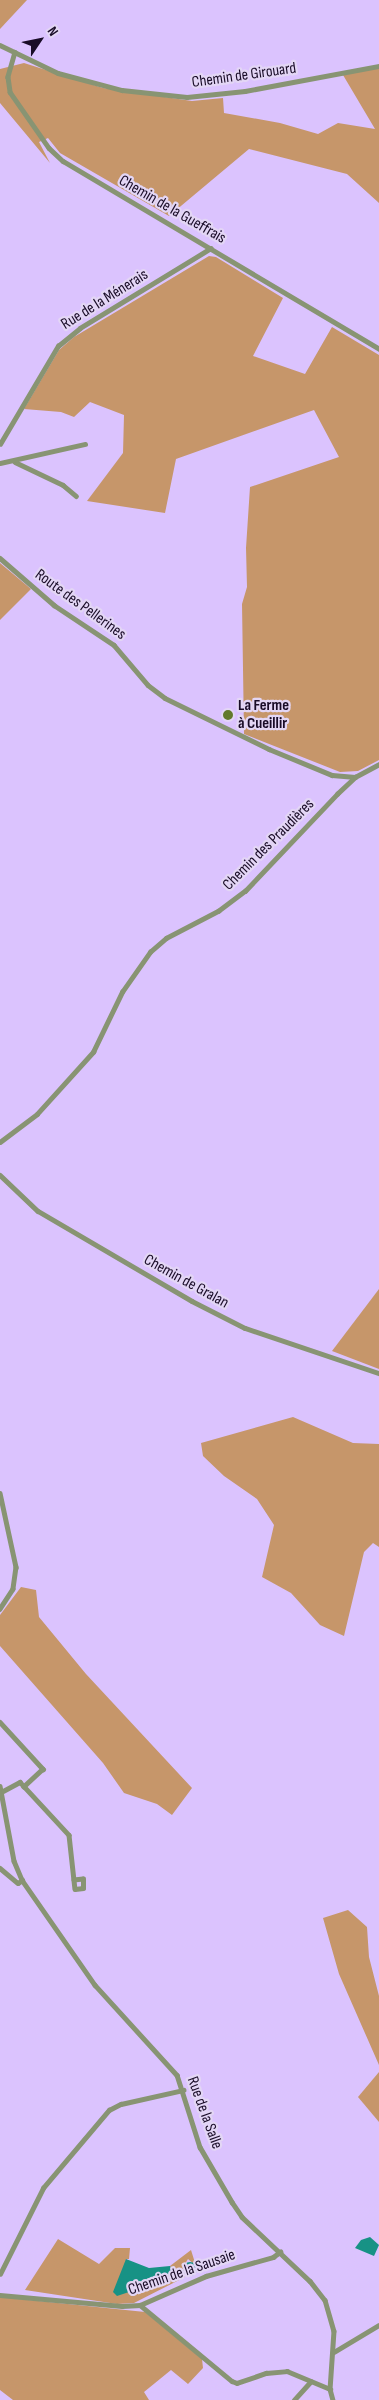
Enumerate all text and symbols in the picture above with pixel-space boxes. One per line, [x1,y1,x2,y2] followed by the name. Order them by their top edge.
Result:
[15,15,65,65] north arrow
[44,23,62,39] text: N
[191,59,297,93] street label: Chemin de Girouard
[115,172,229,248] street label: Chemin de la Gueffrais
[58,266,152,334] street label: Rue de la Ménerais
[31,566,129,644] street label: Route des Pellerines
[238,696,289,734] place label: La Ferme à Cueillir
[222,709,234,721] marker: La Ferme à Cueillir
[219,795,319,895] street label: Chemin des Praudières
[140,1251,232,1313] street label: Chemin de Gralan
[182,2074,226,2152] street label: Rue de la Salle
[126,2246,238,2300] street label: Chemin de la Sausaie

